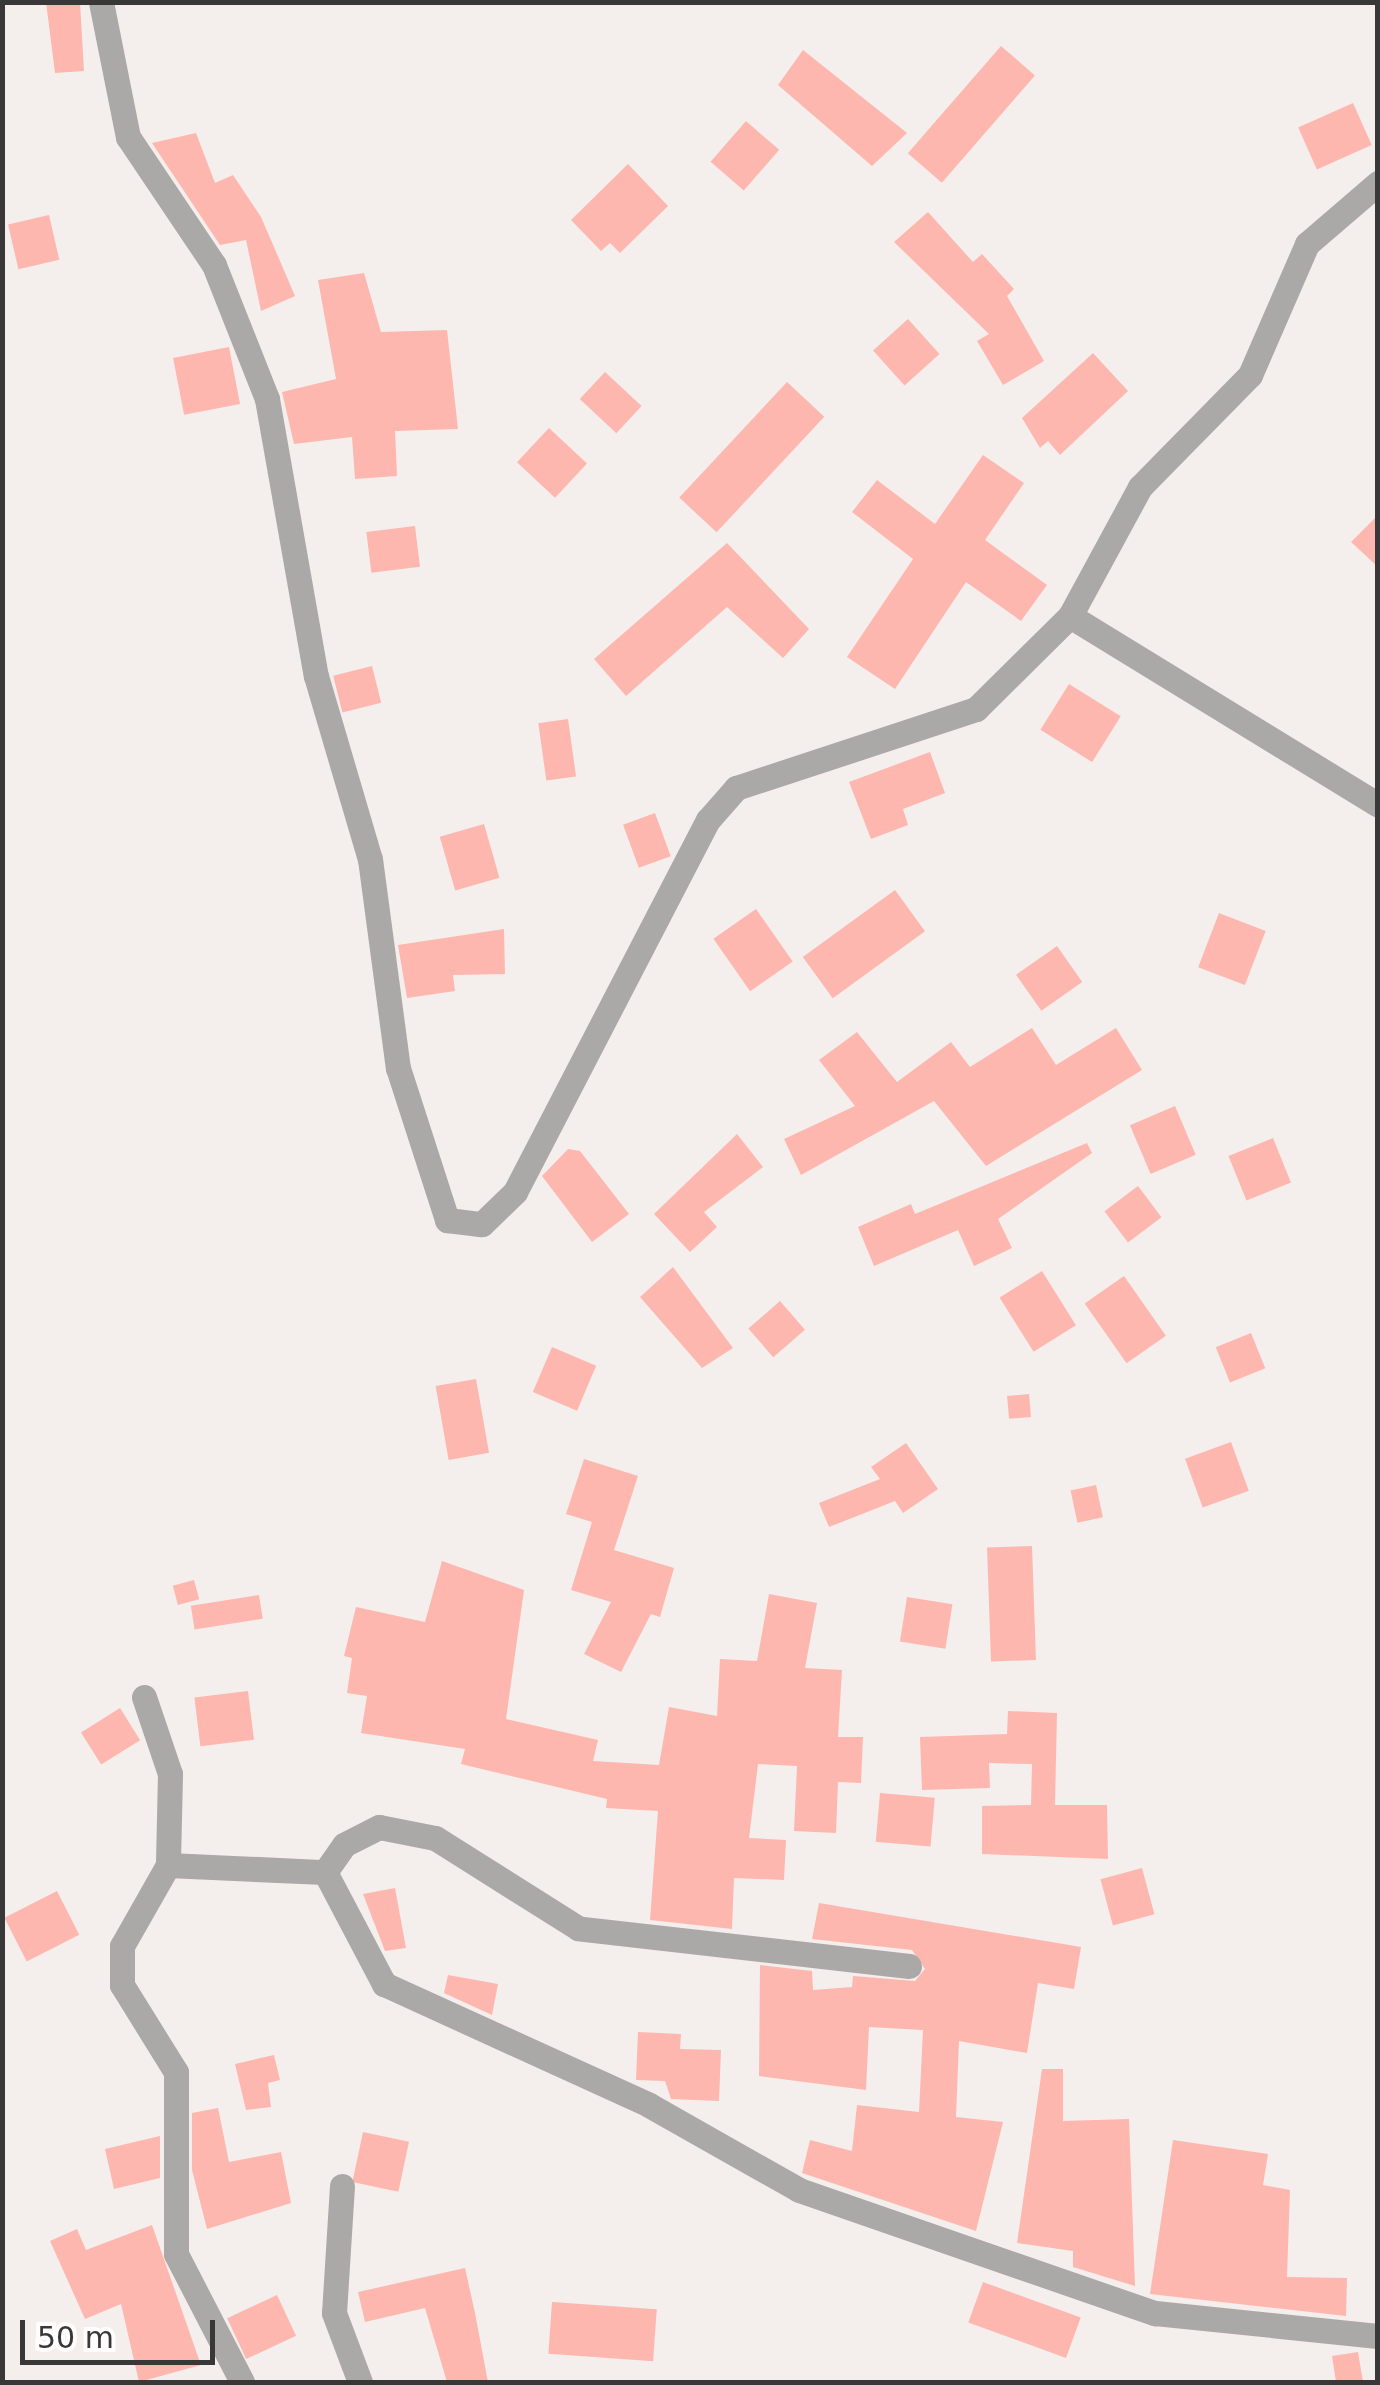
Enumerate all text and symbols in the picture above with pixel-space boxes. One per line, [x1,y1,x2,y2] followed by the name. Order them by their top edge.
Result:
[25,2300,220,2362] scale bar
[37,2320,114,2355] text: 50 m

